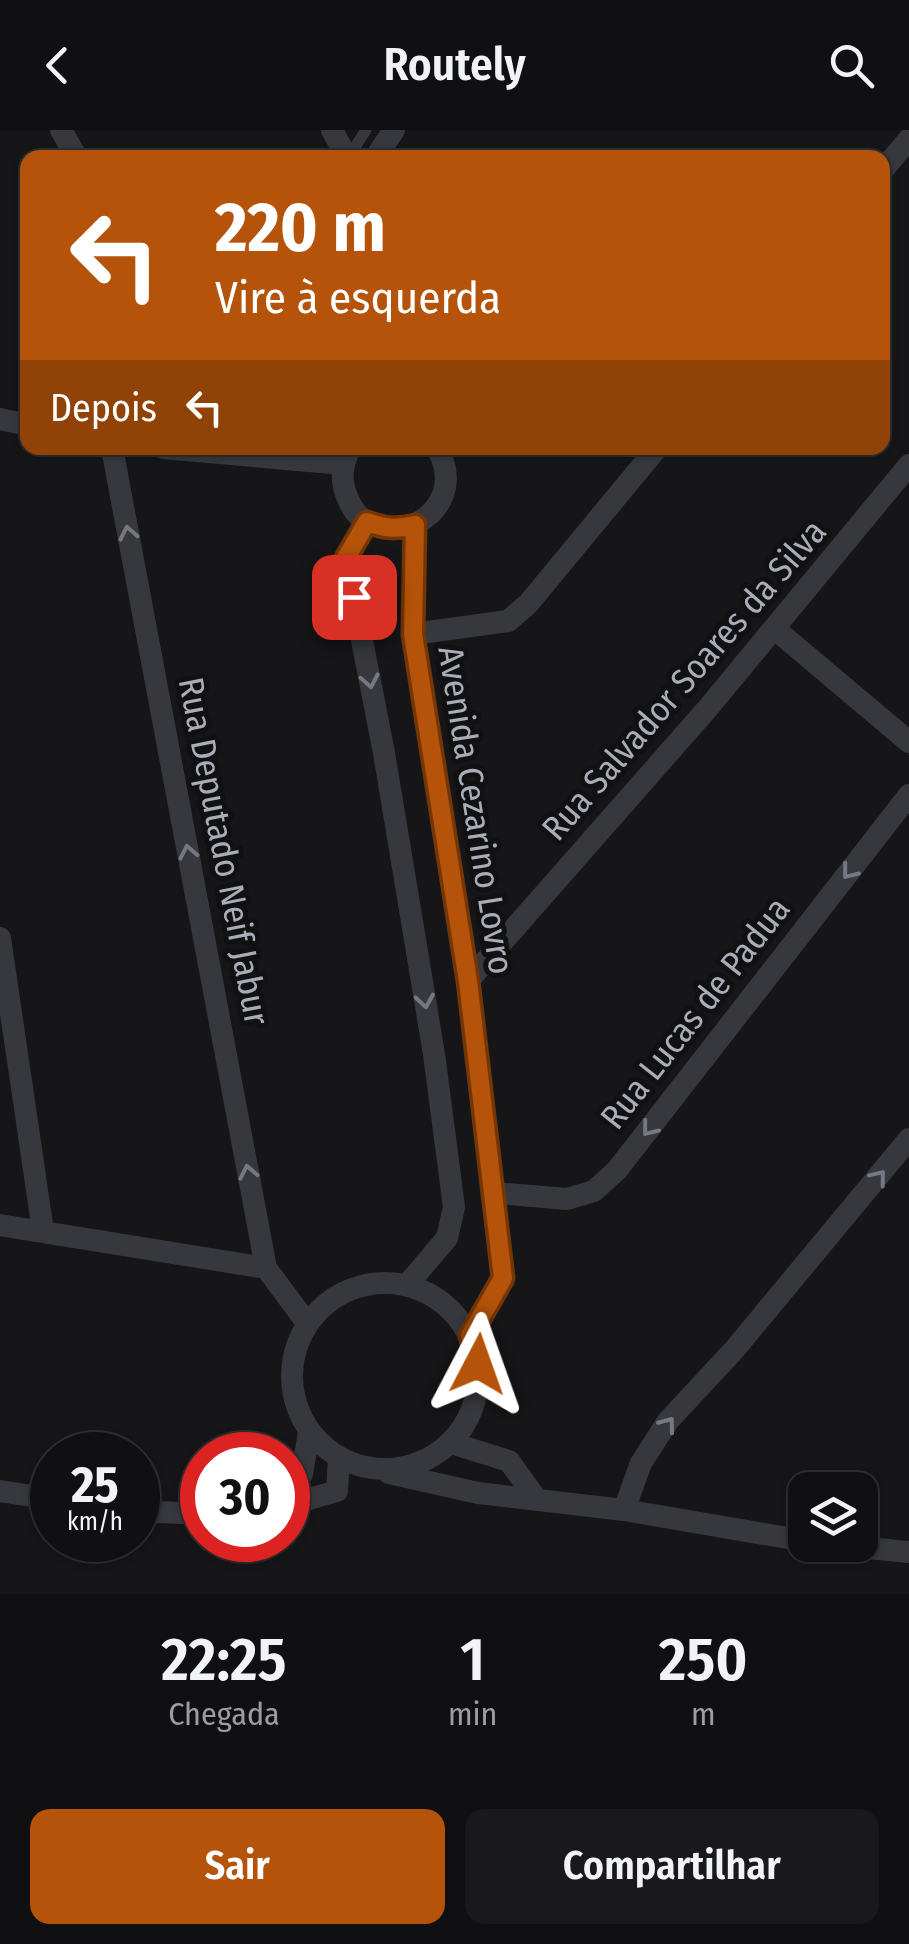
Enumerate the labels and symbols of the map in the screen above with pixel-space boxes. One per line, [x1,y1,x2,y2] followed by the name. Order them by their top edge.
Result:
[533,511,835,849] street label: Rua Salvador Soares da Silva
[119,525,140,542] one-way arrow
[312,555,397,640] pin
[429,643,523,977] street label: Avenida Cezarino Lovro
[359,672,380,689] one-way arrow
[170,674,278,1028] street label: Rua Deputado Neif Jabur
[178,844,199,861] one-way arrow
[843,861,861,879] one-way arrow
[591,889,799,1137] street label: Rua Lucas de Padua
[414,993,435,1009] one-way arrow
[644,1118,661,1136] one-way arrow
[238,1164,259,1180] one-way arrow
[867,1170,884,1188] one-way arrow
[426,1312,530,1416] position arrow
[656,1417,673,1435] one-way arrow
[180,1432,310,1562] speed limit sign: 30

